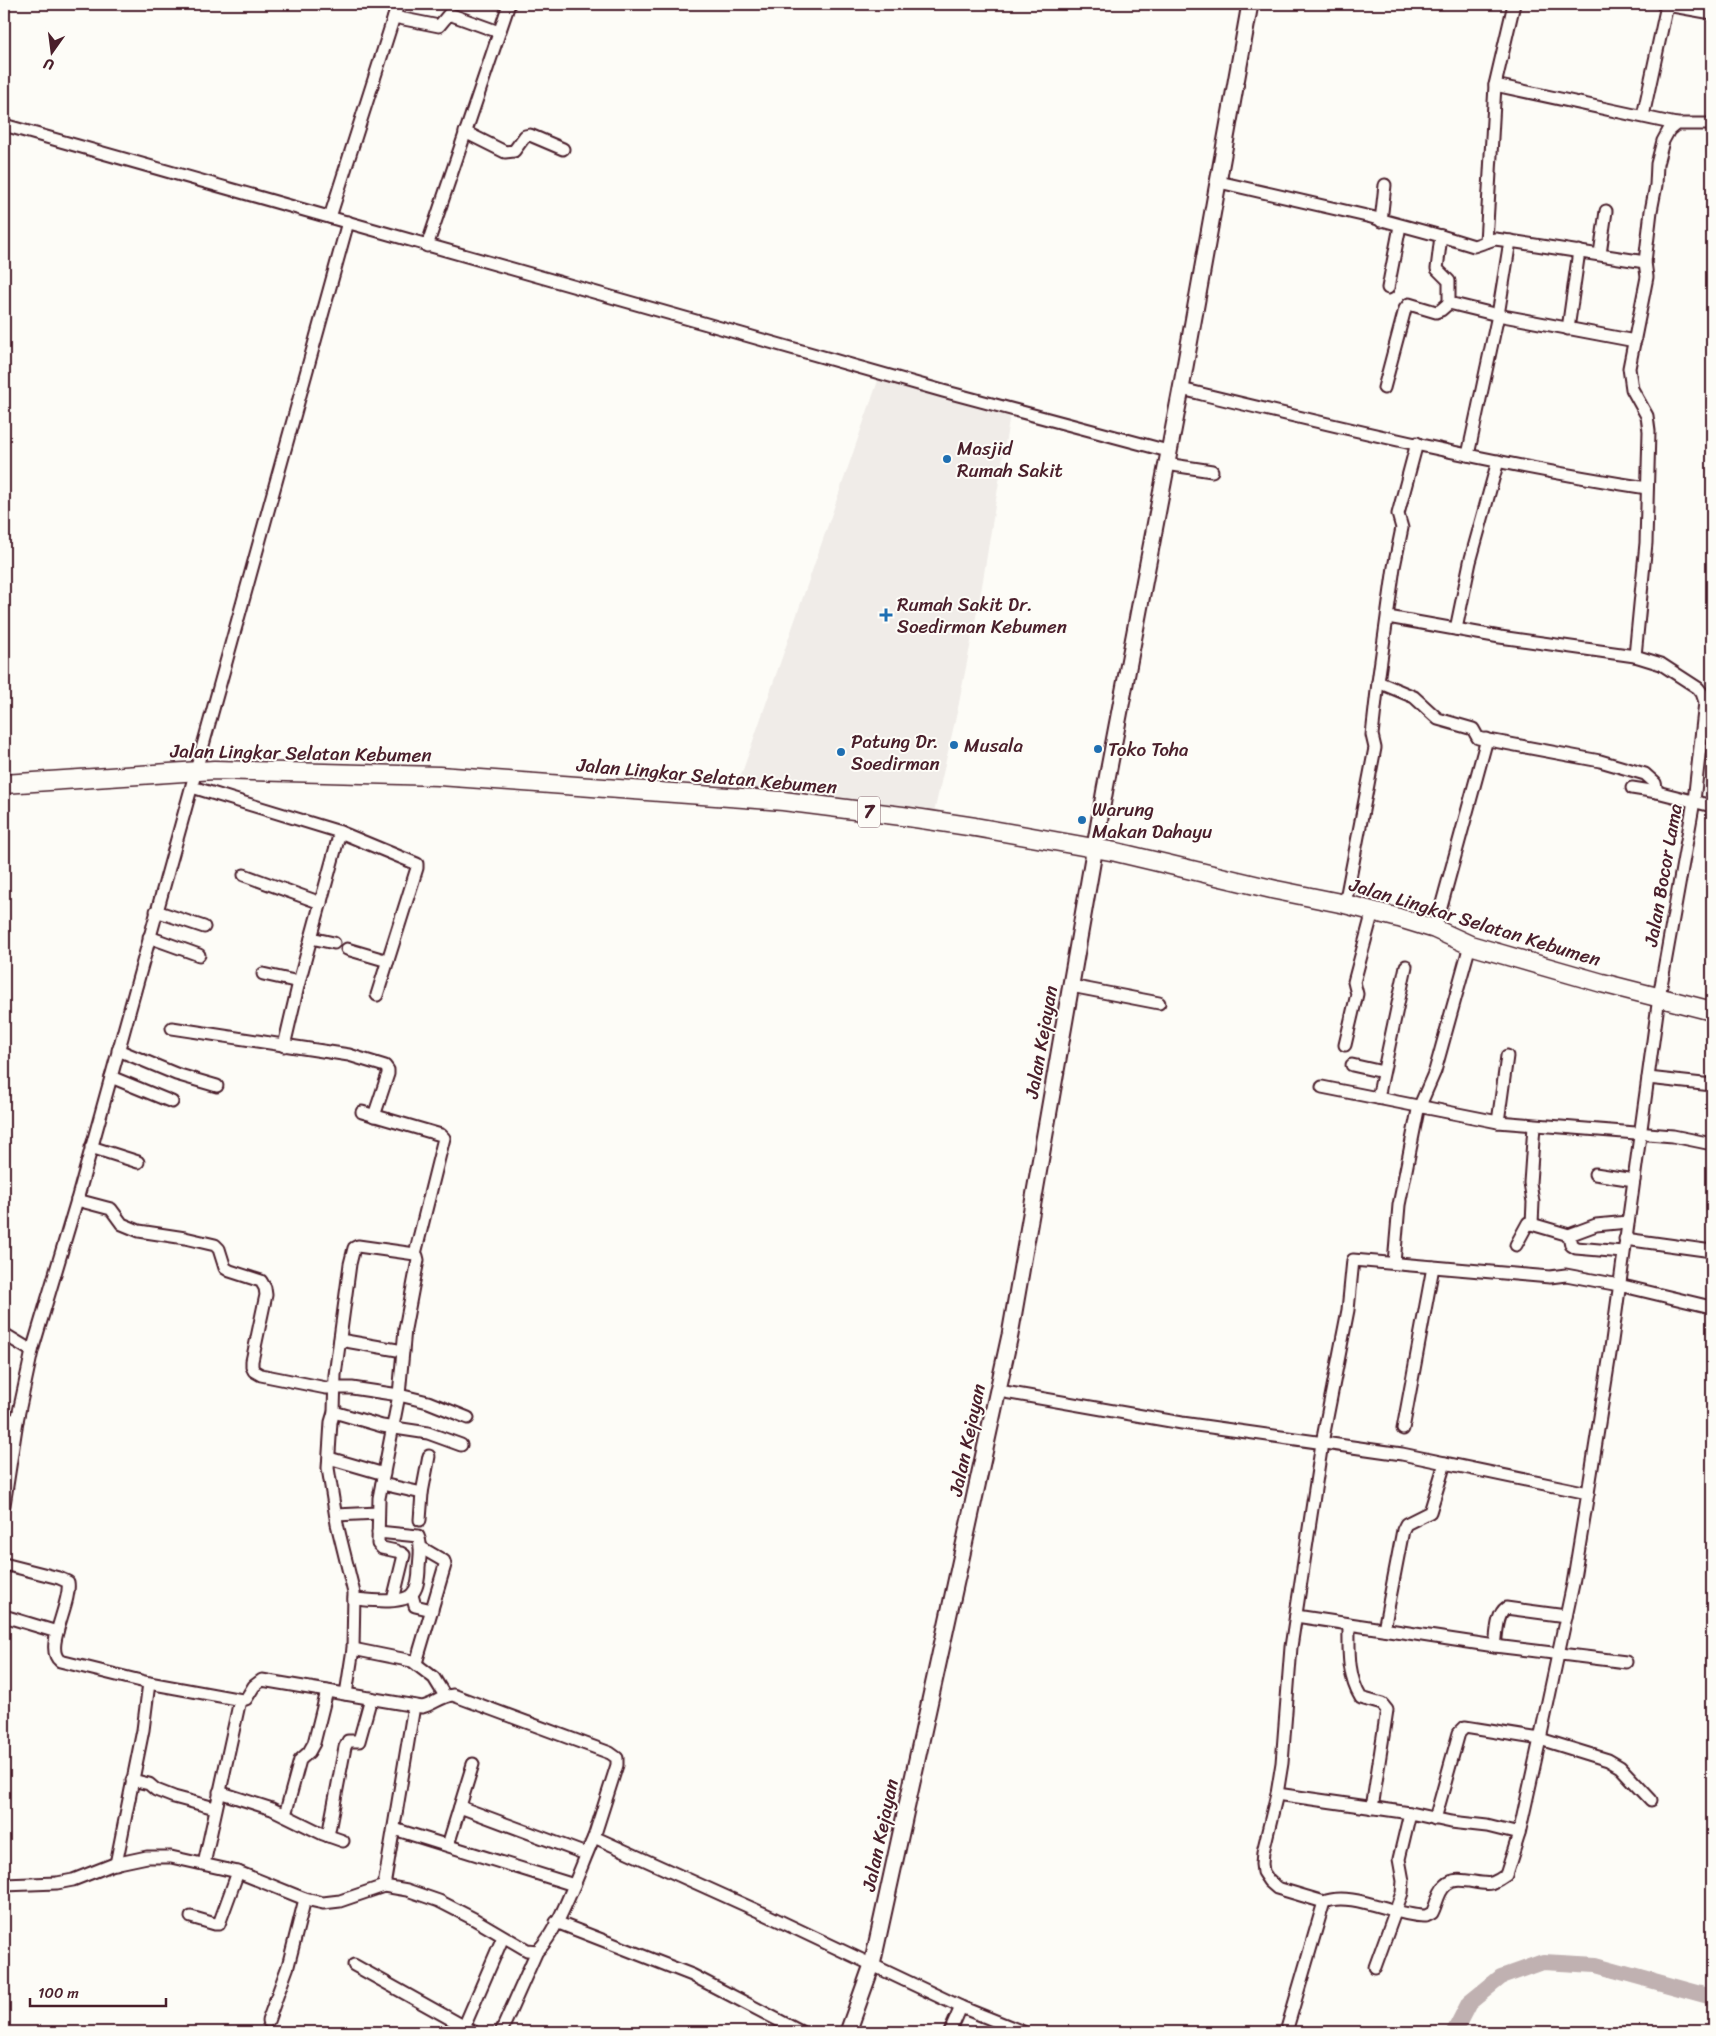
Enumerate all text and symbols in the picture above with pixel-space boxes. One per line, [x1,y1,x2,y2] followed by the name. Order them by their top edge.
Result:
[28,28,78,78] north arrow
[41,51,57,77] text: U
[957,432,1063,487] place label: Masjid Rumah Sakit
[941,453,953,465] marker: Masjid Rumah Sakit
[897,588,1067,643] place label: Rumah Sakit Dr. Soedirman Kebumen
[879,608,893,622] marker: Rumah Sakit Dr. Soedirman Kebumen
[851,725,940,780] place label: Patung Dr. Soedirman
[964,729,1023,762] place label: Musala
[1108,733,1189,766] place label: Toko Toha
[169,734,432,772] street label: Jalan Lingkar Selatan Kebumen
[948,739,960,751] marker: Musala
[1092,743,1104,755] marker: Toko Toha
[835,746,847,758] marker: Patung Dr. Soedirman
[574,748,839,804] street label: Jalan Lingkar Selatan Kebumen
[1092,793,1212,848] place label: Warung Makan Dahayu
[858,796,880,828] road number: 7
[1634,801,1692,950] street label: Jalan Bocor Lama
[1076,814,1088,826] marker: Warung Makan Dahayu
[1344,868,1605,976] street label: Jalan Lingkar Selatan Kebumen
[1015,983,1067,1102] street label: Jalan Kejayan
[939,1381,995,1500] street label: Jalan Kejayan
[852,1776,908,1895] street label: Jalan Kejayan
[30,1976,166,2008] scale bar
[38,1980,79,2006] text: 100 m

